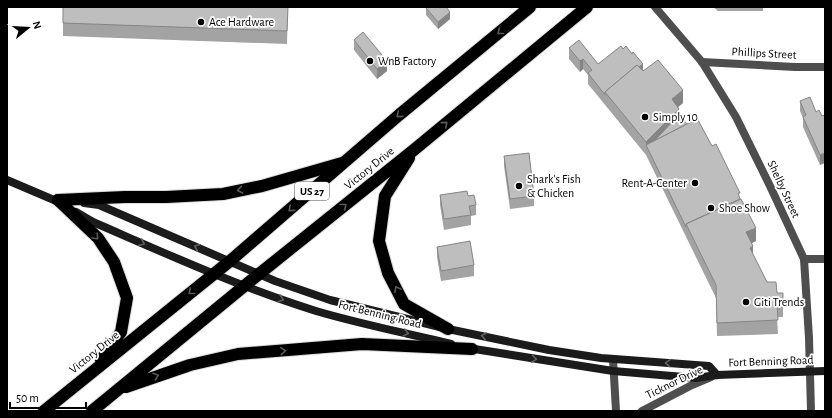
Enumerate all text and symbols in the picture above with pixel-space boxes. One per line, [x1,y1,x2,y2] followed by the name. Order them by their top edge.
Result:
[8,8,48,48] north arrow
[209,16,274,28] place label: Ace Hardware
[196,17,206,27] marker: Ace Hardware
[31,20,43,30] text: N
[497,27,504,34] one-way arrow
[731,45,797,61] street label: Phillips Street
[378,55,436,68] place label: WnB Factory
[365,56,375,66] marker: WnB Factory
[397,110,404,117] one-way arrow
[653,111,698,124] place label: Simply 10
[640,112,650,122] marker: Simply 10
[440,122,448,129] one-way arrow
[342,145,397,192] street label: Victory Drive
[765,159,803,220] street label: Shelby Street
[527,173,581,199] place label: Shark's Fish & Chicken
[621,177,687,189] place label: Rent-A-Center
[690,178,700,188] marker: Rent-A-Center
[514,181,524,191] marker: Shark's Fish & Chicken
[295,182,329,200] road number: US 27
[237,186,244,194] one-way arrow
[719,202,770,214] place label: Shoe Show
[706,203,716,213] marker: Shoe Show
[288,204,295,211] one-way arrow
[339,204,346,211] one-way arrow
[91,232,99,240] one-way arrow
[139,239,146,247] one-way arrow
[194,244,202,252] one-way arrow
[394,286,401,293] one-way arrow
[188,288,195,295] one-way arrow
[277,294,284,302] one-way arrow
[754,296,804,308] place label: Giti Trends
[741,297,751,307] marker: Giti Trends
[337,298,423,330] street label: Fort Benning Road
[67,329,122,376] street label: Victory Drive
[403,329,409,337] one-way arrow
[481,333,487,341] one-way arrow
[280,346,286,355] one-way arrow
[531,354,537,363] one-way arrow
[728,354,814,368] street label: Fort Benning Road
[665,359,671,368] one-way arrow
[644,363,704,401] street label: Ticknor Drive
[152,373,159,381] one-way arrow
[10,384,86,410] scale bar
[16,392,39,404] text: 50 m

